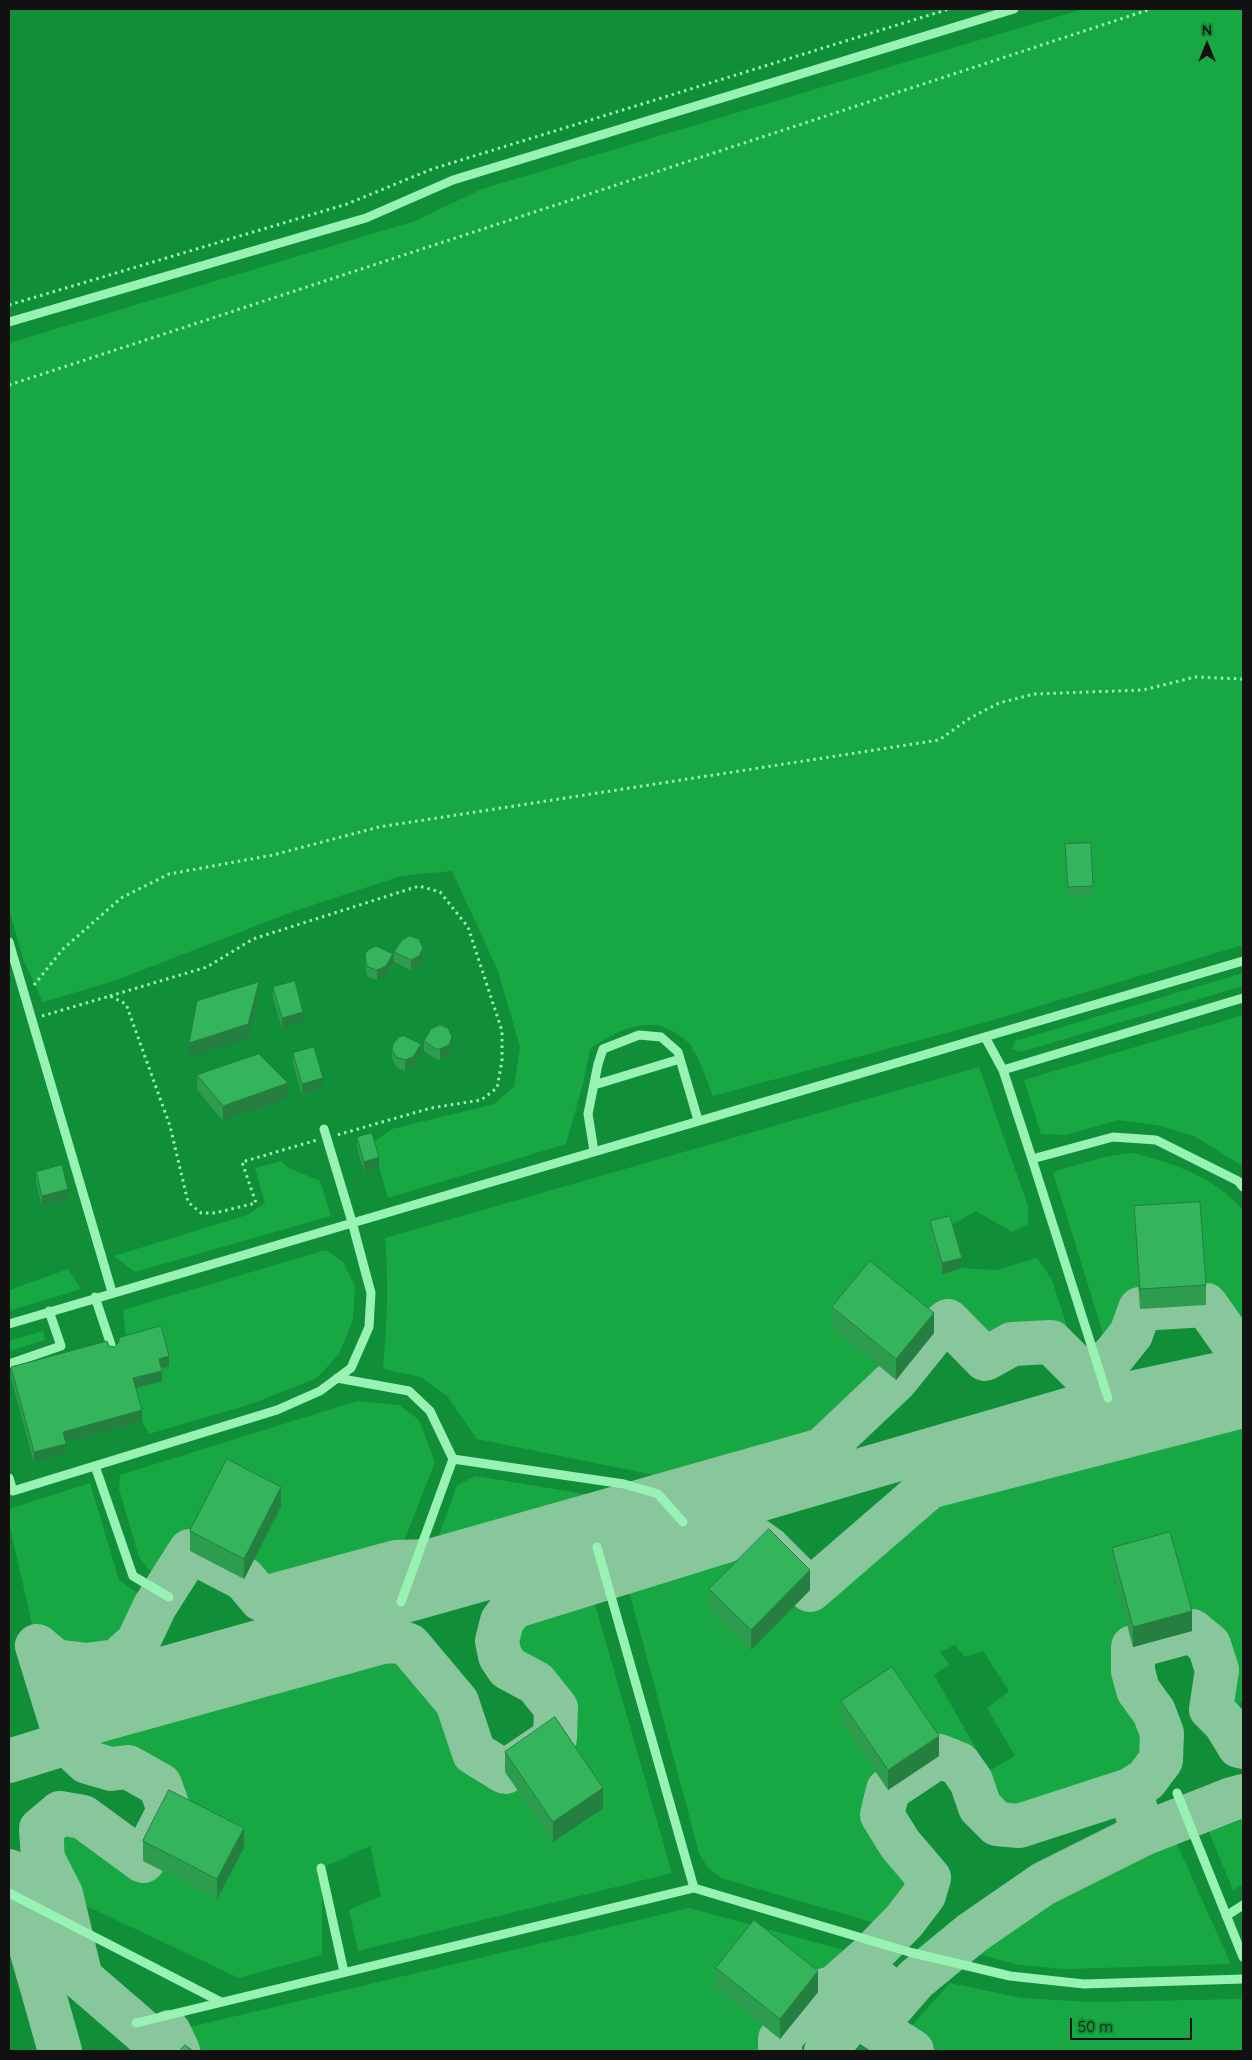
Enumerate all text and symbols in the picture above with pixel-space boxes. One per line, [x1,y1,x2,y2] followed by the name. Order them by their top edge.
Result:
[1182,20,1232,70] north arrow
[1202,21,1212,39] text: N
[1072,2008,1194,2040] scale bar
[1078,2017,1113,2036] text: 50 m

